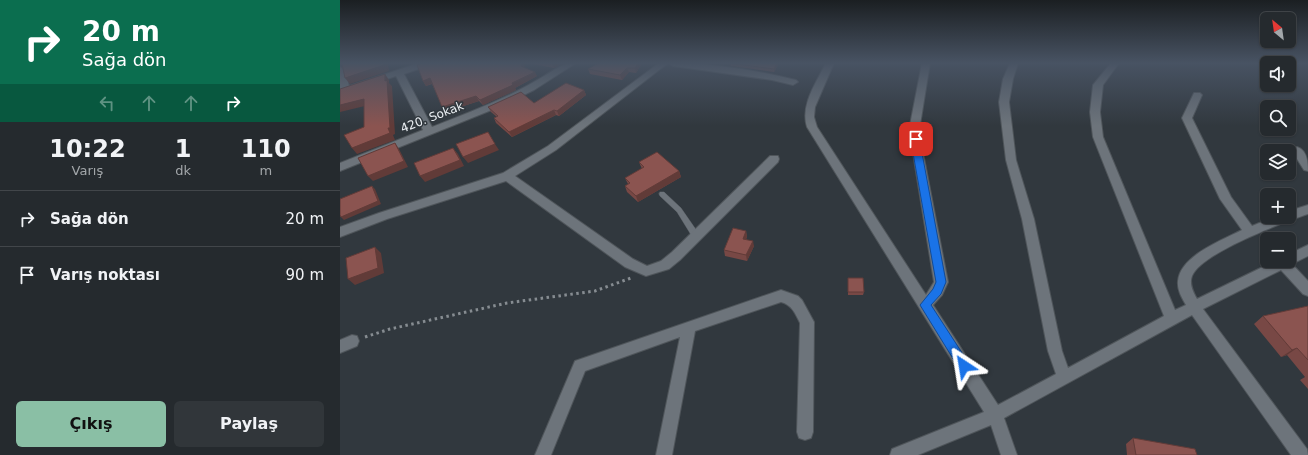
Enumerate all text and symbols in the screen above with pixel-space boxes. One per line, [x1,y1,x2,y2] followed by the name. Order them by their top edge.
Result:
[1260,12,1296,48] north arrow
[1260,12,1296,268] map controls
[82,15,160,48] text: 20 m
[16,16,68,68] icon: right
[82,49,166,70] text: Sağa dön
[1260,56,1296,92] button: sound
[96,92,118,114] icon: left
[138,92,160,114] icon: ahead
[180,92,202,114] icon: ahead
[222,92,244,114] icon: right
[398,99,466,135] street label: 420. Sokak
[1260,100,1296,136] button: search
[899,122,933,156] pin
[905,128,927,150] icon: arrive
[49,135,126,163] text: 10:22
[175,135,191,163] text: 1
[241,135,291,163] text: 110
[1260,144,1296,180] button: layers
[72,163,103,178] text: Varış
[175,163,191,178] text: dk
[259,163,272,178] text: m
[1260,188,1296,224] button: +
[16,208,38,230] icon: right
[50,210,129,228] text: Sağa dön
[286,210,324,228] text: 20 m
[1260,232,1296,268] button: −
[16,264,38,286] icon: arrive
[50,266,160,284] text: Varış noktası
[286,266,324,284] text: 90 m
[943,345,985,387] position arrow
[16,401,166,447] button: Çıkış
[174,401,324,447] button: Paylaş

